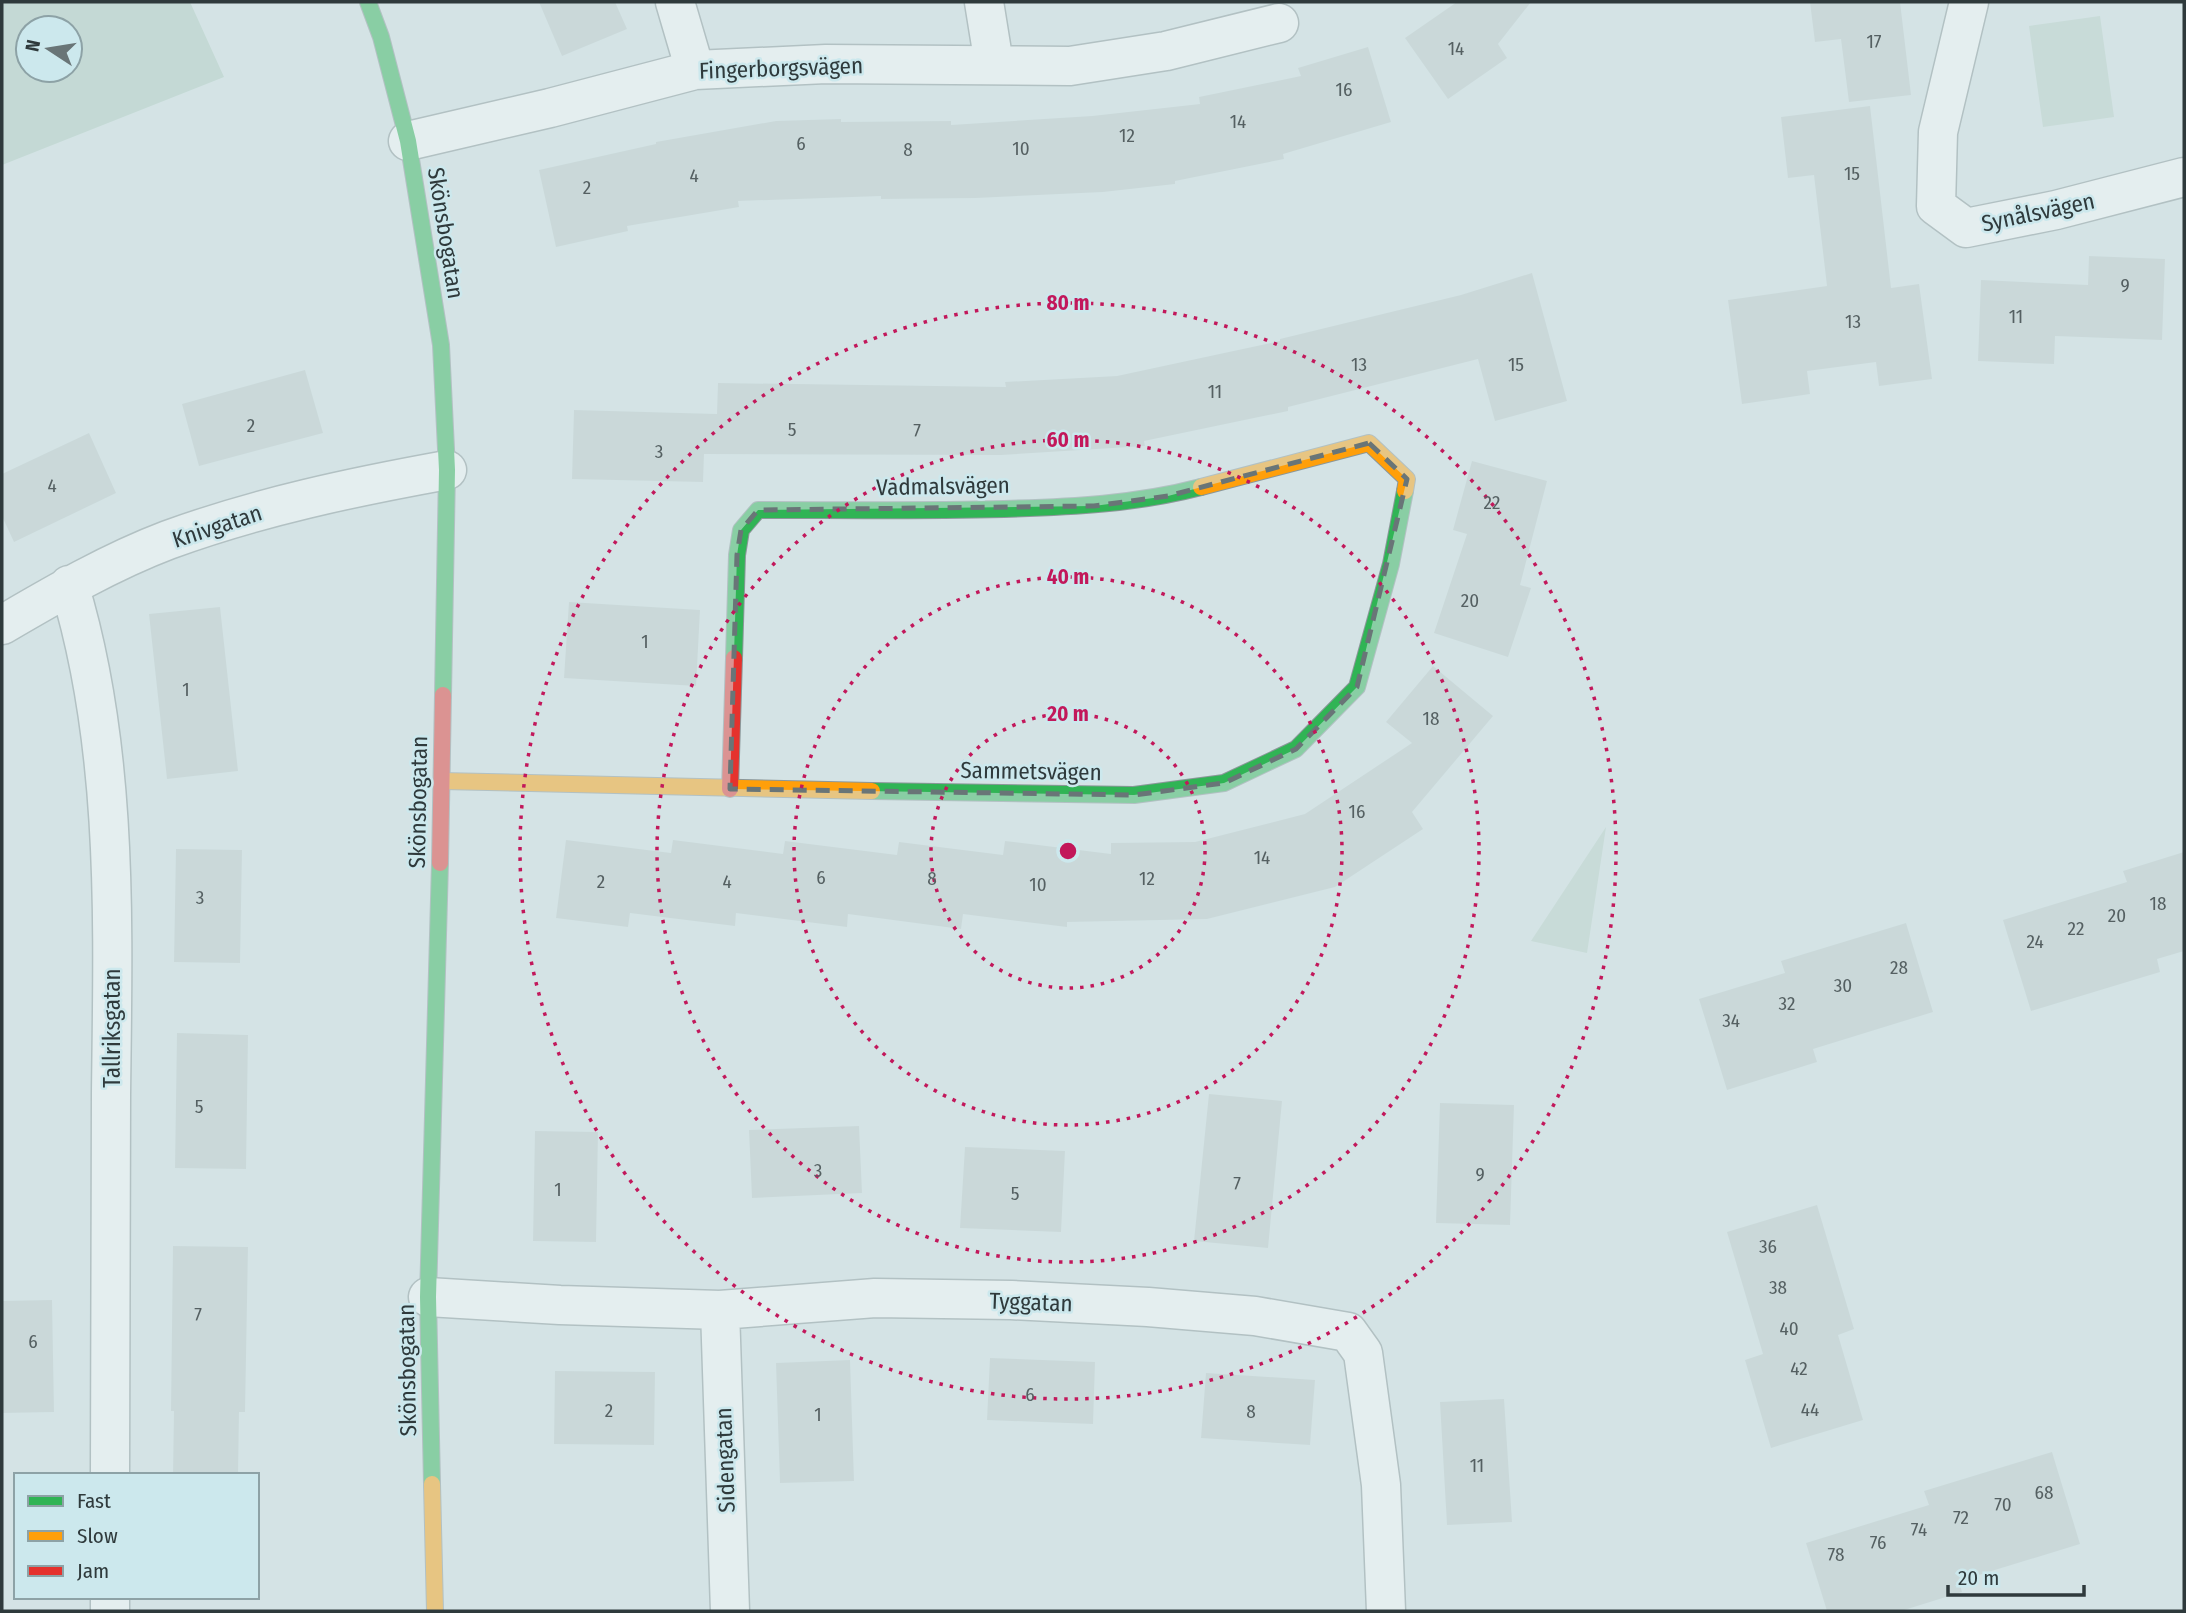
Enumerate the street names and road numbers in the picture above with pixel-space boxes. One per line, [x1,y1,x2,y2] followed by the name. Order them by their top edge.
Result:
[698,51,864,85] street label: Fingerborgsvägen
[422,165,470,301] street label: Skönsbogatan
[1979,186,2097,238] street label: Synålsvägen
[876,471,1010,501] street label: Vadmalsvägen
[169,498,265,554] street label: Knivgatan
[403,735,433,869] street label: Skönsbogatan
[960,756,1102,786] street label: Sammetsvägen
[98,968,126,1088] street label: Tallriksgatan
[989,1287,1073,1317] street label: Tyggatan
[392,1303,422,1437] street label: Skönsbogatan
[709,1407,741,1513] street label: Sidengatan

